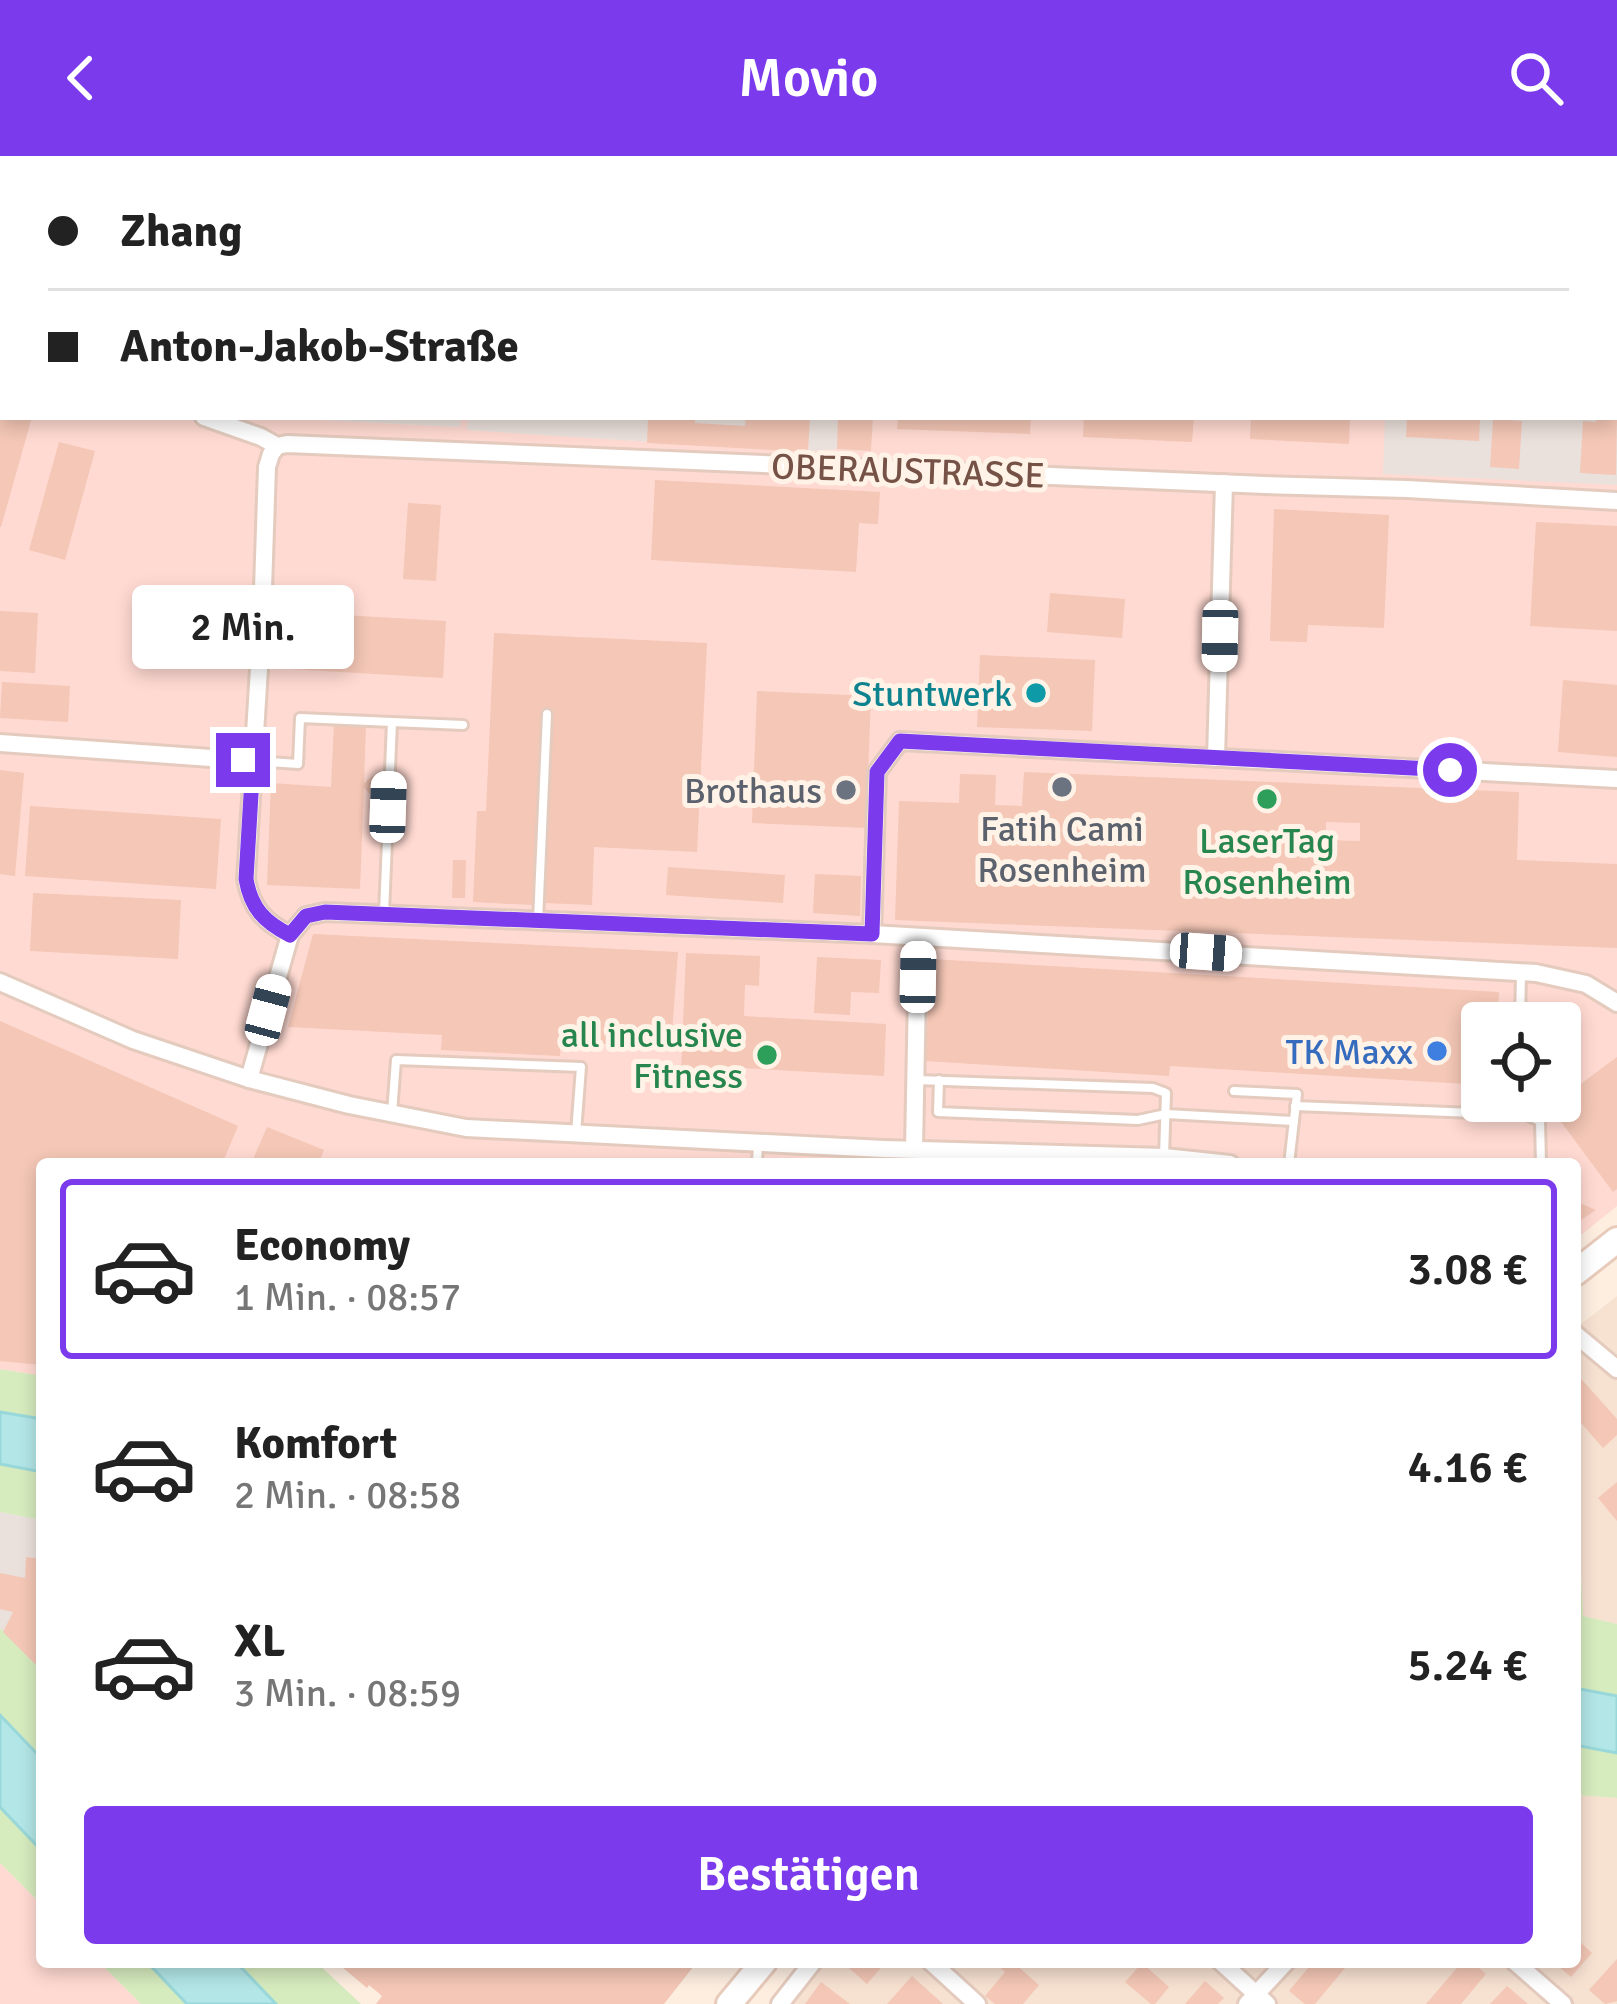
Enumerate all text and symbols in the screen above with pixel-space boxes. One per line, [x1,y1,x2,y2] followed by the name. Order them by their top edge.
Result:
[48,45,114,111] icon: back
[739,45,878,112] text: Movio
[1503,45,1569,111] icon: search
[120,204,242,259] text: Zhang
[120,319,519,374] text: Anton-Jakob-Straße
[770,444,1045,499] street label: OBERAUSTRASSE
[132,586,354,670] callout: 2 Min.
[1201,600,1239,672] car
[191,603,295,651] text: 2 Min.
[852,672,1012,717] place label: Stuntwerk
[1023,680,1049,706] marker: Stuntwerk
[216,733,270,787] route end
[1423,743,1477,797] route start
[684,769,822,814] place label: Brothaus
[369,770,407,844] car
[1049,774,1075,800] marker: Fatih Cami Rosenheim
[833,777,859,803] marker: Brothaus
[1254,786,1280,812] marker: LaserTag Rosenheim
[977,807,1147,893] place label: Fatih Cami Rosenheim
[1182,819,1352,905] place label: LaserTag Rosenheim
[1169,932,1243,972] car
[899,941,937,1013] car
[241,971,295,1049] car
[1461,1002,1581,1122] map controls
[1461,1002,1581,1122] button: locate
[561,1013,743,1099] place label: all inclusive Fitness
[1285,1030,1413,1075] place label: TK Maxx
[1424,1038,1450,1064] marker: TK Maxx
[754,1042,780,1068] marker: all inclusive Fitness
[90,1215,198,1323] icon: car
[234,1218,410,1273] text: Economy
[1408,1242,1527,1297] text: 3.08 €
[234,1273,461,1321] text: 1 Min. · 08:57
[90,1413,198,1521] icon: car
[234,1416,397,1471] text: Komfort
[1408,1440,1527,1495] text: 4.16 €
[234,1471,461,1519] text: 2 Min. · 08:58
[90,1611,198,1719] icon: car
[234,1614,285,1669] text: XL
[1408,1638,1527,1693] text: 5.24 €
[234,1669,461,1717] text: 3 Min. · 08:59
[84,1806,1533,1944] button: Bestätigen

